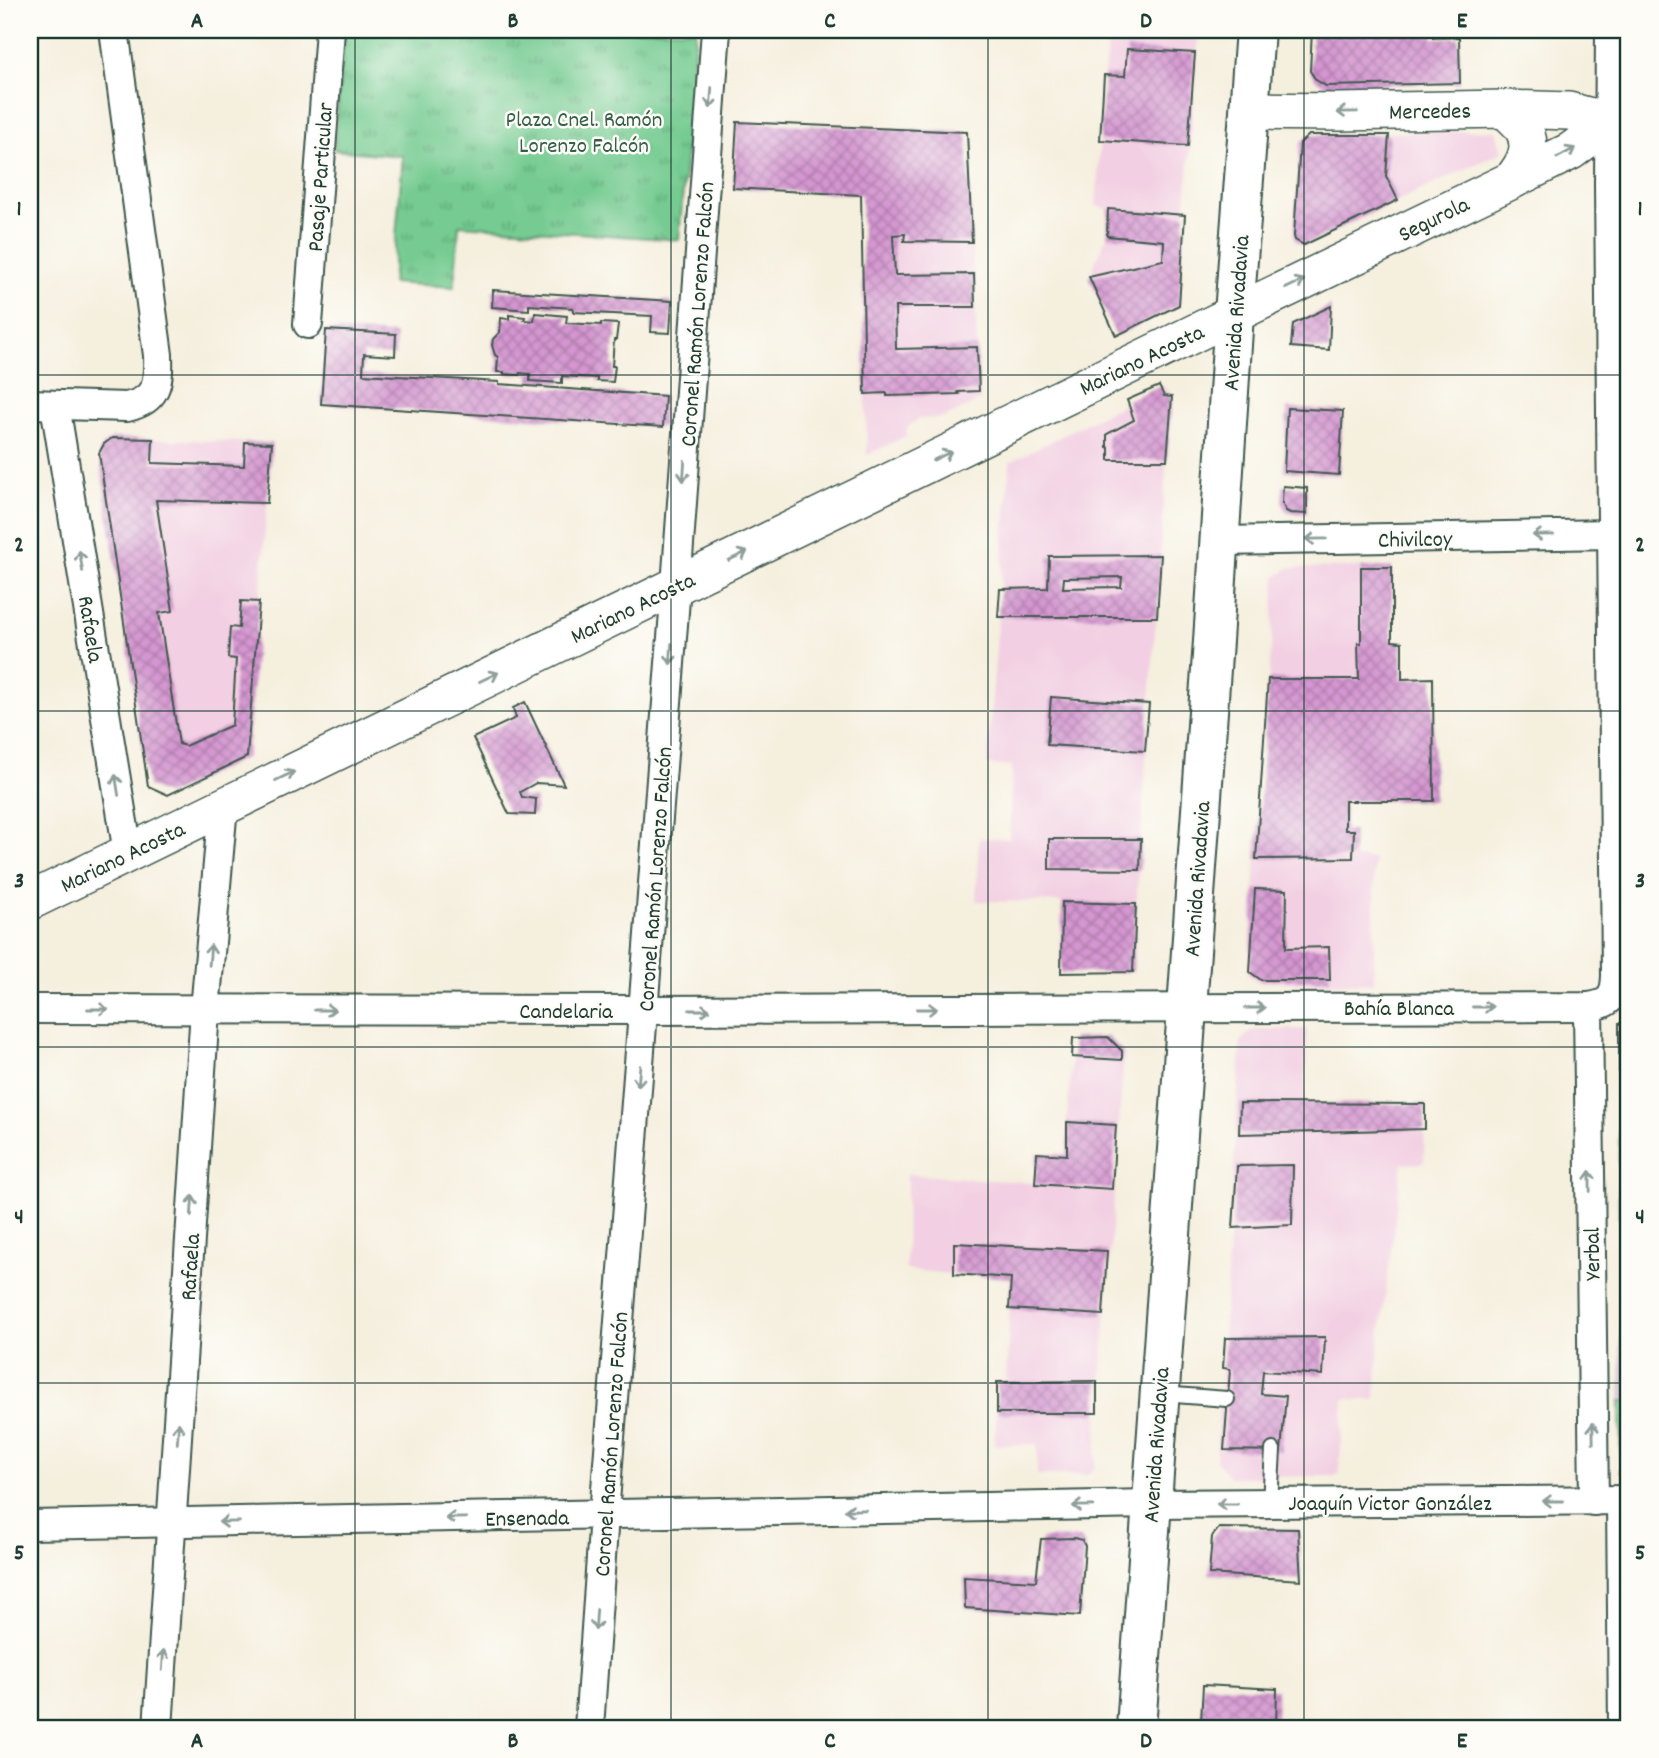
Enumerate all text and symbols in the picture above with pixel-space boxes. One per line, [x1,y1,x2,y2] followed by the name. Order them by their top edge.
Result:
[191,6,203,39] text: A
[508,6,519,39] text: B
[824,6,836,39] text: C
[1140,6,1152,39] text: D
[1457,6,1468,39] text: E
[704,86,717,109] one-way arrow
[1389,96,1471,131] street label: Mercedes
[301,101,344,253] street label: Pasaje Particular
[506,105,662,164] park label: Plaza Cnel. Ramón Lorenzo Falcón
[1336,105,1359,119] one-way arrow
[1555,146,1576,159] one-way arrow
[674,181,725,448] street label: Coronel Ramón Lorenzo Falcón
[1393,189,1477,252] street label: Segurola
[16,194,22,227] text: 1
[1637,194,1643,227] text: 1
[1217,233,1260,392] street label: Avenida Rivadavia
[1284,277,1305,291] one-way arrow
[1075,317,1211,407] street label: Mariano Acosta
[931,449,952,463] one-way arrow
[678,460,691,483] one-way arrow
[1378,524,1453,559] street label: Chivilcoy
[1532,528,1555,542] one-way arrow
[14,530,24,563] text: 2
[1635,530,1645,563] text: 2
[1305,533,1328,546] one-way arrow
[727,548,748,562] one-way arrow
[74,550,87,573] one-way arrow
[566,565,702,655] street label: Mariano Acosta
[67,594,110,667] street label: Rafaela
[664,642,677,664] one-way arrow
[478,669,499,683] one-way arrow
[632,746,683,1013] street label: Coronel Ramón Lorenzo Falcón
[274,769,295,783] one-way arrow
[110,774,123,797] one-way arrow
[1178,799,1221,958] street label: Avenida Rivadavia
[56,814,192,904] street label: Mariano Acosta
[14,866,24,899] text: 3
[1635,866,1645,899] text: 3
[204,944,217,967] one-way arrow
[1344,994,1455,1027] street label: Bahía Blanca
[519,997,614,1030] street label: Candelaria
[1471,1000,1494,1014] one-way arrow
[1243,1001,1266,1015] one-way arrow
[86,1002,109,1016] one-way arrow
[916,1002,939,1016] one-way arrow
[314,1003,337,1017] one-way arrow
[688,1003,711,1017] one-way arrow
[632,1064,645,1087] one-way arrow
[1583,1169,1597,1192] one-way arrow
[186,1195,199,1218] one-way arrow
[14,1202,24,1235] text: 4
[1635,1202,1645,1235] text: 4
[1578,1226,1611,1281] street label: Yerbal
[174,1231,211,1302] street label: Rafaela
[588,1311,639,1578] street label: Coronel Ramón Lorenzo Falcón
[1137,1365,1180,1524] street label: Avenida Rivadavia
[1586,1421,1600,1444] one-way arrow
[172,1422,185,1445] one-way arrow
[1288,1489,1492,1522] street label: Joaquín Victor González
[1542,1494,1565,1508] one-way arrow
[1216,1497,1239,1511] one-way arrow
[1071,1499,1094,1512] one-way arrow
[485,1503,570,1538] street label: Ensenada
[844,1504,867,1517] one-way arrow
[445,1511,468,1525] one-way arrow
[217,1516,240,1529] one-way arrow
[14,1538,24,1571] text: 5
[1635,1538,1645,1571] text: 5
[589,1608,602,1631] one-way arrow
[156,1649,169,1672] one-way arrow
[191,1726,203,1758] text: A
[508,1726,519,1758] text: B
[824,1726,836,1758] text: C
[1140,1726,1152,1758] text: D
[1457,1726,1468,1758] text: E

